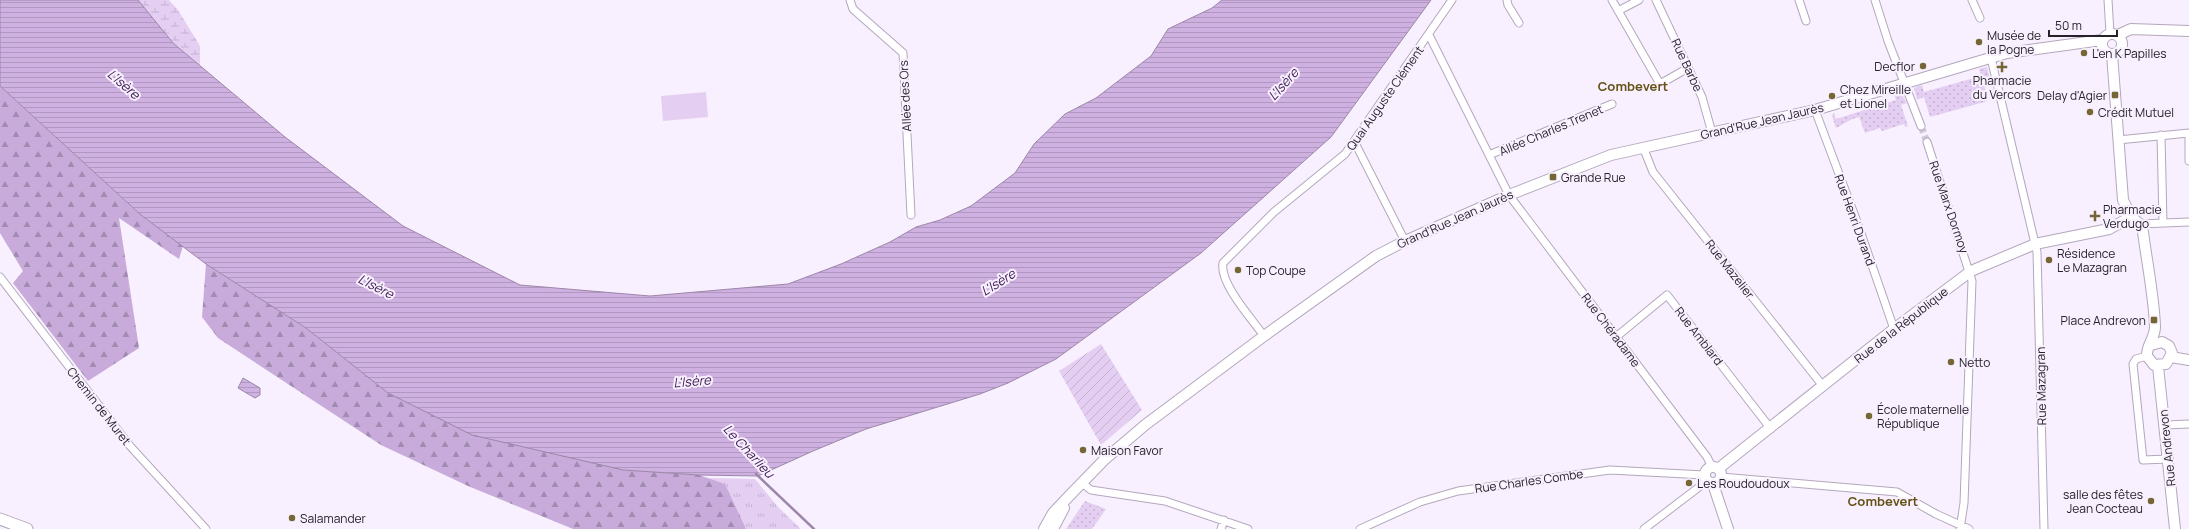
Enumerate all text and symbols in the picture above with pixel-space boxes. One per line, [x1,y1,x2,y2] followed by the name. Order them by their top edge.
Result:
[2049,12,2117,38] scale bar
[2055,17,2082,34] text: 50 m
[1987,27,2041,58] place label: Musée de la Pogne
[1667,36,1707,94] street label: Rue Barbe
[1974,37,1984,47] marker: Musée de la Pogne
[1342,42,1428,154] street label: Quai Auguste Clément
[2092,45,2167,62] place label: L'en K Papilles
[2079,48,2089,58] marker: L'en K Papilles
[1874,58,1916,75] place label: Decflor
[895,60,915,132] street label: Allée des Ors
[1918,61,1928,71] marker: Decflor
[1997,62,2007,72] marker: Pharmacie du Vercors
[1264,63,1303,104] water label: L'Isère
[104,65,145,104] water label: L'Isère
[1973,72,2031,103] place label: Pharmacie du Vercors
[1598,77,1669,95] district label: Combevert
[1840,81,1911,112] place label: Chez Mireille et Lionel
[2037,87,2108,104] place label: Delay d'Agier
[2110,90,2120,100] marker: Delay d'Agier
[1827,91,1837,101] marker: Chez Mireille et Lionel
[1699,99,1825,143] street label: Grand'Rue Jean Jaurès
[1496,100,1606,160] street label: Allée Charles Trenet
[2098,104,2174,121] place label: Crédit Mutuel
[2085,107,2095,117] marker: Crédit Mutuel
[1925,159,1973,256] street label: Rue Marx Dormoy
[1561,169,1626,186] place label: Grande Rue
[1548,172,1558,182] marker: Grande Rue
[1831,172,1879,268] street label: Rue Henri Durand
[1394,186,1516,252] street label: Grand'Rue Jean Jaurès
[2103,201,2162,232] place label: Pharmacie Verdugo
[2090,211,2100,221] marker: Pharmacie Verdugo
[1702,236,1759,303] street label: Rue Mazelier
[2057,245,2127,276] place label: Résidence Le Mazagran
[2044,255,2054,265] marker: Résidence Le Mazagran
[1246,262,1306,279] place label: Top Coupe
[977,264,1020,300] water label: L'Isère
[1233,265,1243,275] marker: Top Coupe
[355,269,398,303] water label: L'Isère
[1850,283,1952,367] street label: Rue de la République
[1578,290,1644,370] street label: Rue Chéradame
[1671,303,1727,369] street label: Rue Amblard
[2061,312,2146,329] place label: Place Andrevon
[2149,315,2159,325] marker: Place Andrevon
[2032,347,2050,425] street label: Rue Mazagran
[1959,354,1990,371] place label: Netto
[1946,357,1956,367] marker: Netto
[63,363,135,449] street label: Chemin de Muret
[673,370,713,392] water label: L'Isère
[1877,401,1969,432] place label: École maternelle République
[2155,409,2179,487] street label: Rue Andrevon
[1864,411,1874,421] marker: École maternelle République
[720,420,779,483] water label: Le Charlieu
[1091,442,1164,459] place label: Maison Favor
[1078,445,1088,455] marker: Maison Favor
[1474,465,1584,497] street label: Rue Charles Combe
[1697,475,1790,492] place label: Les Roudoudoux
[1684,478,1694,488] marker: Les Roudoudoux
[2063,486,2143,517] place label: salle des fêtes Jean Cocteau
[1848,492,1919,510] district label: Combevert
[2146,496,2156,506] marker: salle des fêtes Jean Cocteau
[300,510,367,527] place label: Salamander
[287,513,297,523] marker: Salamander

